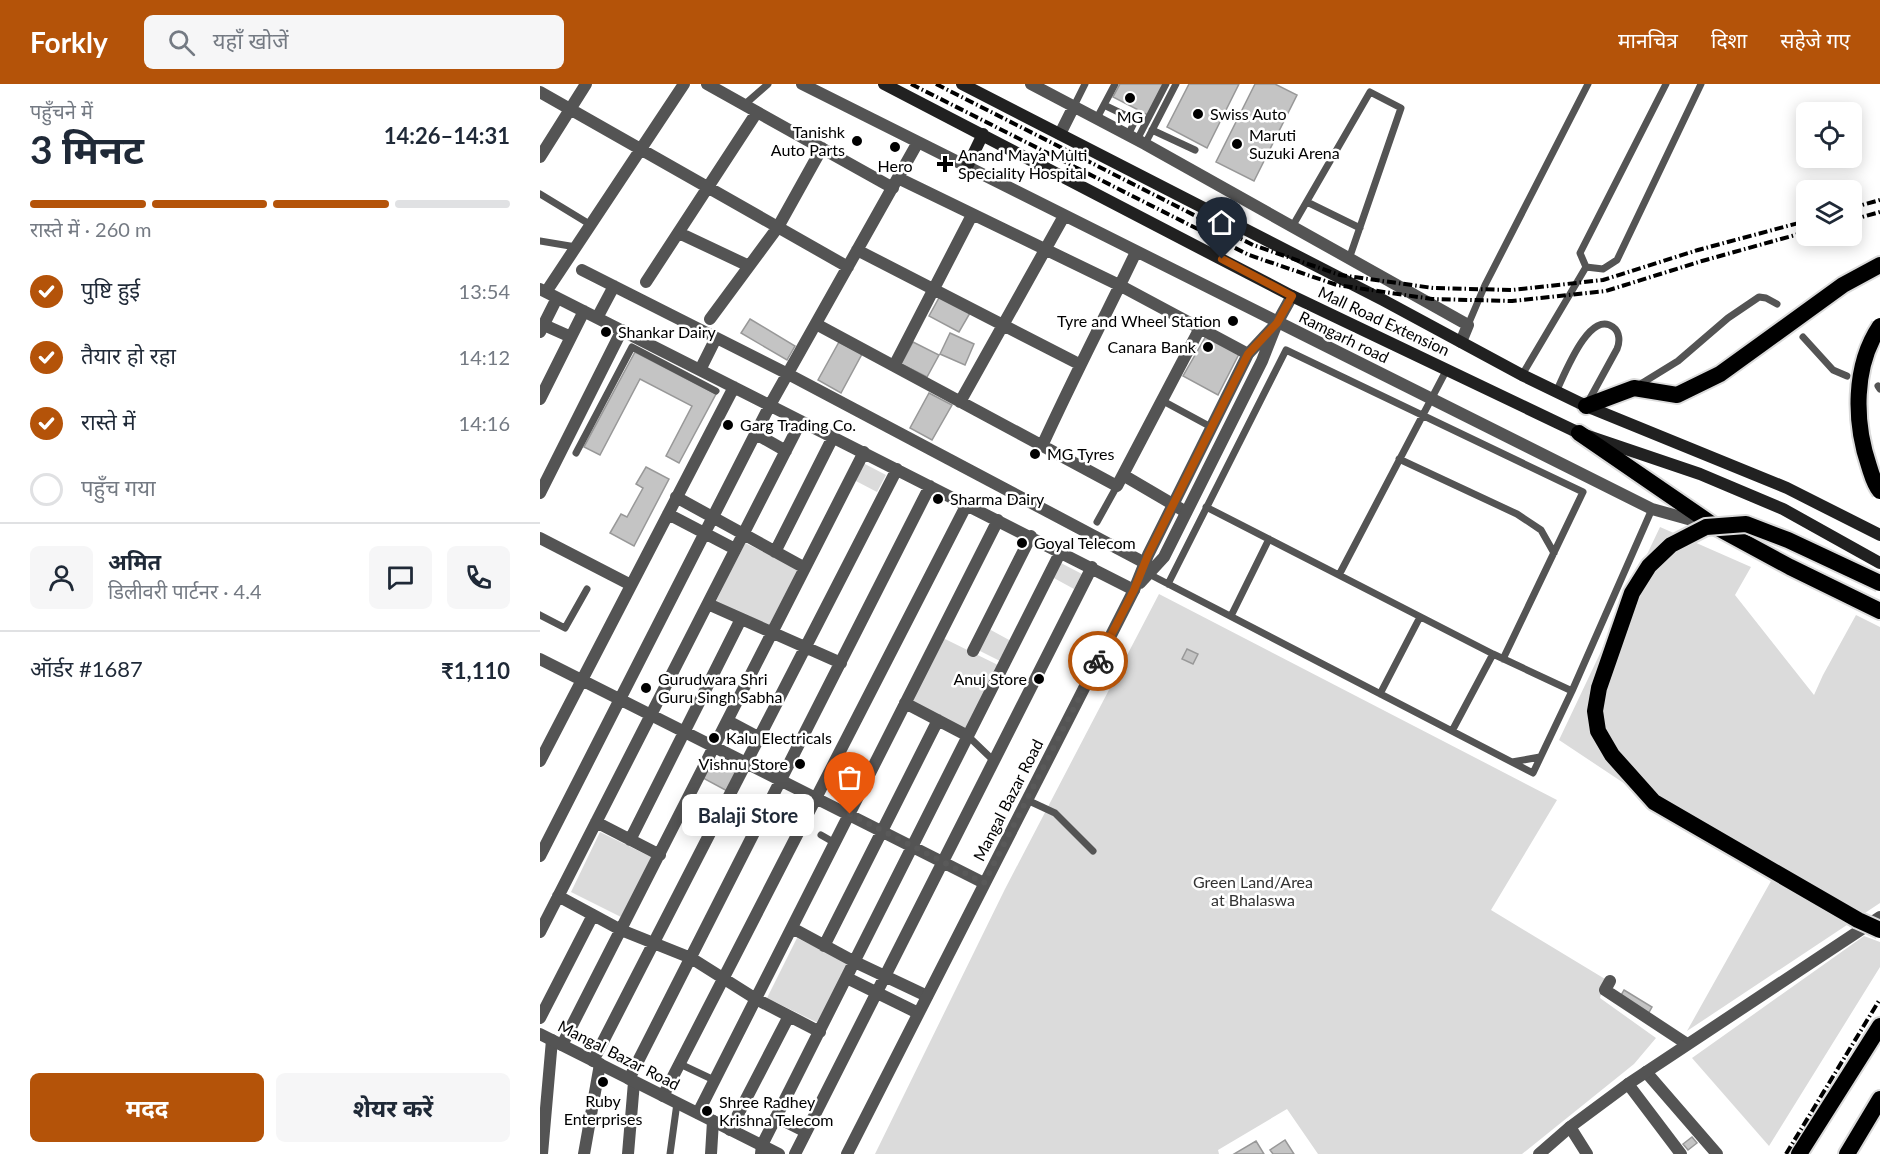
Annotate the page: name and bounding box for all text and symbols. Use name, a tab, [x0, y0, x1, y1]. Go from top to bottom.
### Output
search box	[144, 15, 564, 69]
text: Forkly	[30, 25, 108, 59]
icon: search	[165, 26, 198, 59]
text: यहाँ खोजें	[213, 27, 289, 54]
text: मानचित्र	[1618, 27, 1678, 52]
text: दिशा	[1711, 27, 1747, 52]
text: सहेजे गए	[1780, 27, 1850, 52]
marker: MG	[1123, 91, 1137, 105]
text: पहुँचने में	[30, 99, 93, 123]
map controls	[1796, 102, 1862, 246]
button: locate	[1796, 102, 1862, 168]
place label: Swiss Auto	[1210, 104, 1287, 123]
place label: MG	[1117, 107, 1143, 126]
marker: Swiss Auto	[1191, 107, 1205, 121]
text: 14:26–14:31	[384, 122, 510, 149]
place label: Tanishk Auto Parts	[771, 122, 846, 159]
place label: Maruti Suzuki Arena	[1249, 125, 1340, 162]
text: 3 मिनट	[30, 126, 144, 172]
marker: Tanishk Auto Parts	[850, 134, 864, 148]
marker: Maruti Suzuki Arena	[1230, 137, 1244, 151]
marker: Hero	[888, 140, 902, 154]
place label: Anand Maya Multi Speciality Hospital	[958, 145, 1087, 182]
marker: Anand Maya Multi Speciality Hospital	[936, 155, 954, 173]
place label: Hero	[878, 156, 912, 175]
button: layers	[1796, 180, 1862, 246]
pin	[1196, 197, 1247, 259]
icon: home	[1205, 206, 1238, 239]
text: रास्ते में · 260 m	[30, 217, 151, 241]
icon: check	[30, 275, 63, 308]
text: पुष्टि हुई	[81, 276, 140, 303]
text: 13:54	[459, 279, 510, 303]
street label: Mall Road Extension	[1315, 282, 1453, 359]
street label: Ramgarh road	[1296, 307, 1392, 366]
place label: Tyre and Wheel Station	[1057, 311, 1221, 330]
marker: Tyre and Wheel Station	[1226, 314, 1240, 328]
place label: Shankar Dairy	[618, 322, 717, 341]
marker: Shankar Dairy	[599, 325, 613, 339]
place label: Canara Bank	[1108, 337, 1197, 356]
marker: Canara Bank	[1201, 340, 1215, 354]
icon: check	[30, 341, 63, 374]
text: तैयार हो रहा	[81, 342, 176, 369]
text: 14:12	[459, 345, 510, 369]
icon: check	[30, 407, 63, 440]
text: रास्ते में	[81, 408, 136, 435]
text: 14:16	[459, 411, 510, 435]
place label: Garg Trading Co.	[740, 415, 856, 434]
marker: Garg Trading Co.	[721, 418, 735, 432]
place label: MG Tyres	[1047, 444, 1114, 463]
marker: MG Tyres	[1028, 447, 1042, 461]
text: पहुँच गया	[81, 474, 156, 501]
place label: Sharma Dairy	[950, 489, 1045, 508]
marker: Sharma Dairy	[931, 492, 945, 506]
place label: Goyal Telecom	[1034, 533, 1136, 552]
marker: Goyal Telecom	[1015, 536, 1029, 550]
button: person	[30, 546, 93, 609]
button: chat	[369, 546, 432, 609]
button: phone	[447, 546, 510, 609]
text: अमित	[108, 548, 161, 575]
text: डिलीवरी पार्टनर · 4.4	[108, 579, 261, 603]
courier	[1068, 631, 1128, 691]
icon: bike	[1082, 645, 1115, 678]
text: ऑर्डर #1687	[30, 655, 143, 682]
text: ₹1,110	[441, 657, 510, 684]
place label: Gurudwara Shri Guru Singh Sabha	[658, 669, 782, 706]
place label: Anuj Store	[953, 669, 1027, 688]
marker: Anuj Store	[1032, 672, 1046, 686]
marker: Gurudwara Shri Guru Singh Sabha	[639, 681, 653, 695]
place label: Kalu Electricals	[726, 728, 832, 747]
marker: Kalu Electricals	[707, 731, 721, 745]
street label: Mangal Bazar Road	[969, 736, 1046, 864]
pin	[824, 752, 875, 814]
place label: Vishnu Store	[698, 754, 788, 773]
marker: Vishnu Store	[793, 757, 807, 771]
icon: bag	[833, 761, 866, 794]
callout: Balaji Store	[682, 793, 814, 835]
text: Balaji Store	[698, 803, 798, 827]
park label: Green Land/Area at Bhalaswa	[1193, 872, 1313, 909]
street label: Mangal Bazar Road	[555, 1016, 683, 1093]
button: मदद	[30, 1073, 264, 1142]
button: शेयर करें	[276, 1073, 510, 1142]
marker: Ruby Enterprises	[596, 1075, 610, 1089]
place label: Ruby Enterprises	[564, 1091, 642, 1128]
place label: Shree Radhey Krishna Telecom	[719, 1092, 834, 1129]
marker: Shree Radhey Krishna Telecom	[700, 1104, 714, 1118]

